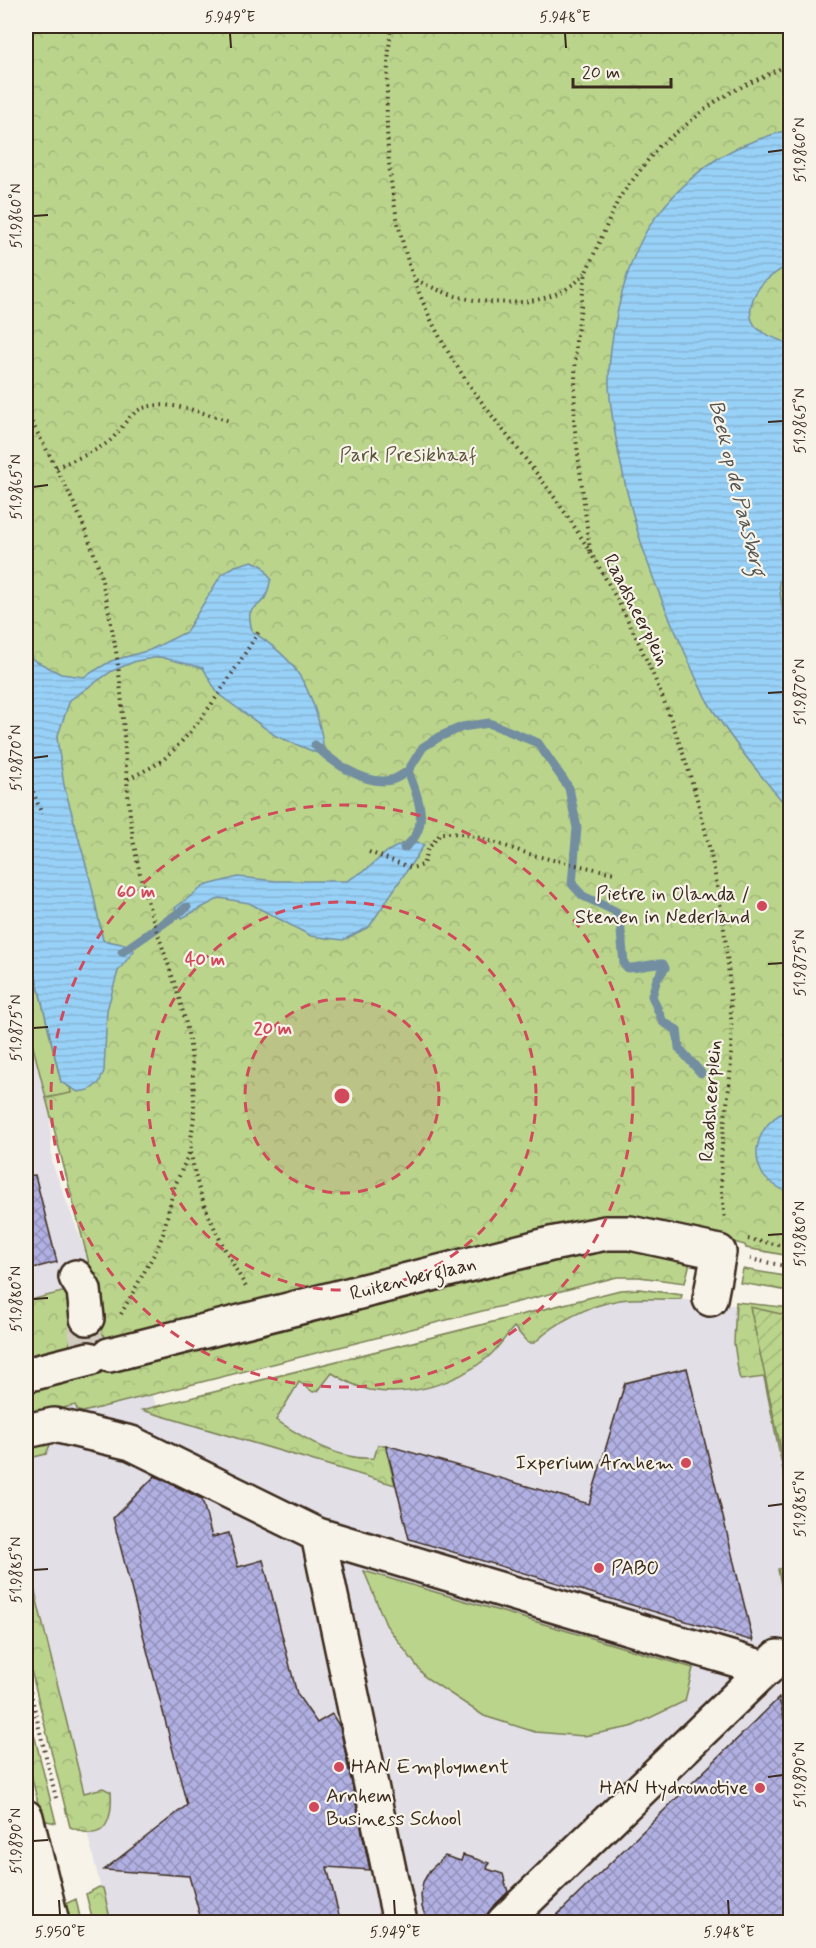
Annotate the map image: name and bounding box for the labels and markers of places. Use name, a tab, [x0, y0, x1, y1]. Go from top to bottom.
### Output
place label: Pietre in Olanda / Stenen in Nederland	[575, 881, 750, 931]
marker: Pietre in Olanda / Stenen in Nederland	[755, 899, 769, 913]
centre of rings	[332, 1086, 352, 1106]
place label: Ixperium Arnhem	[515, 1450, 674, 1477]
marker: Ixperium Arnhem	[679, 1456, 693, 1470]
place label: PABO	[611, 1555, 659, 1582]
marker: PABO	[592, 1561, 606, 1575]
place label: HAN Employment	[351, 1754, 509, 1781]
marker: HAN Employment	[332, 1760, 346, 1774]
place label: HAN Hydromotive	[599, 1775, 748, 1802]
marker: HAN Hydromotive	[753, 1781, 767, 1795]
place label: Arnhem Business School	[326, 1783, 462, 1833]
marker: Arnhem Business School	[307, 1800, 321, 1814]

